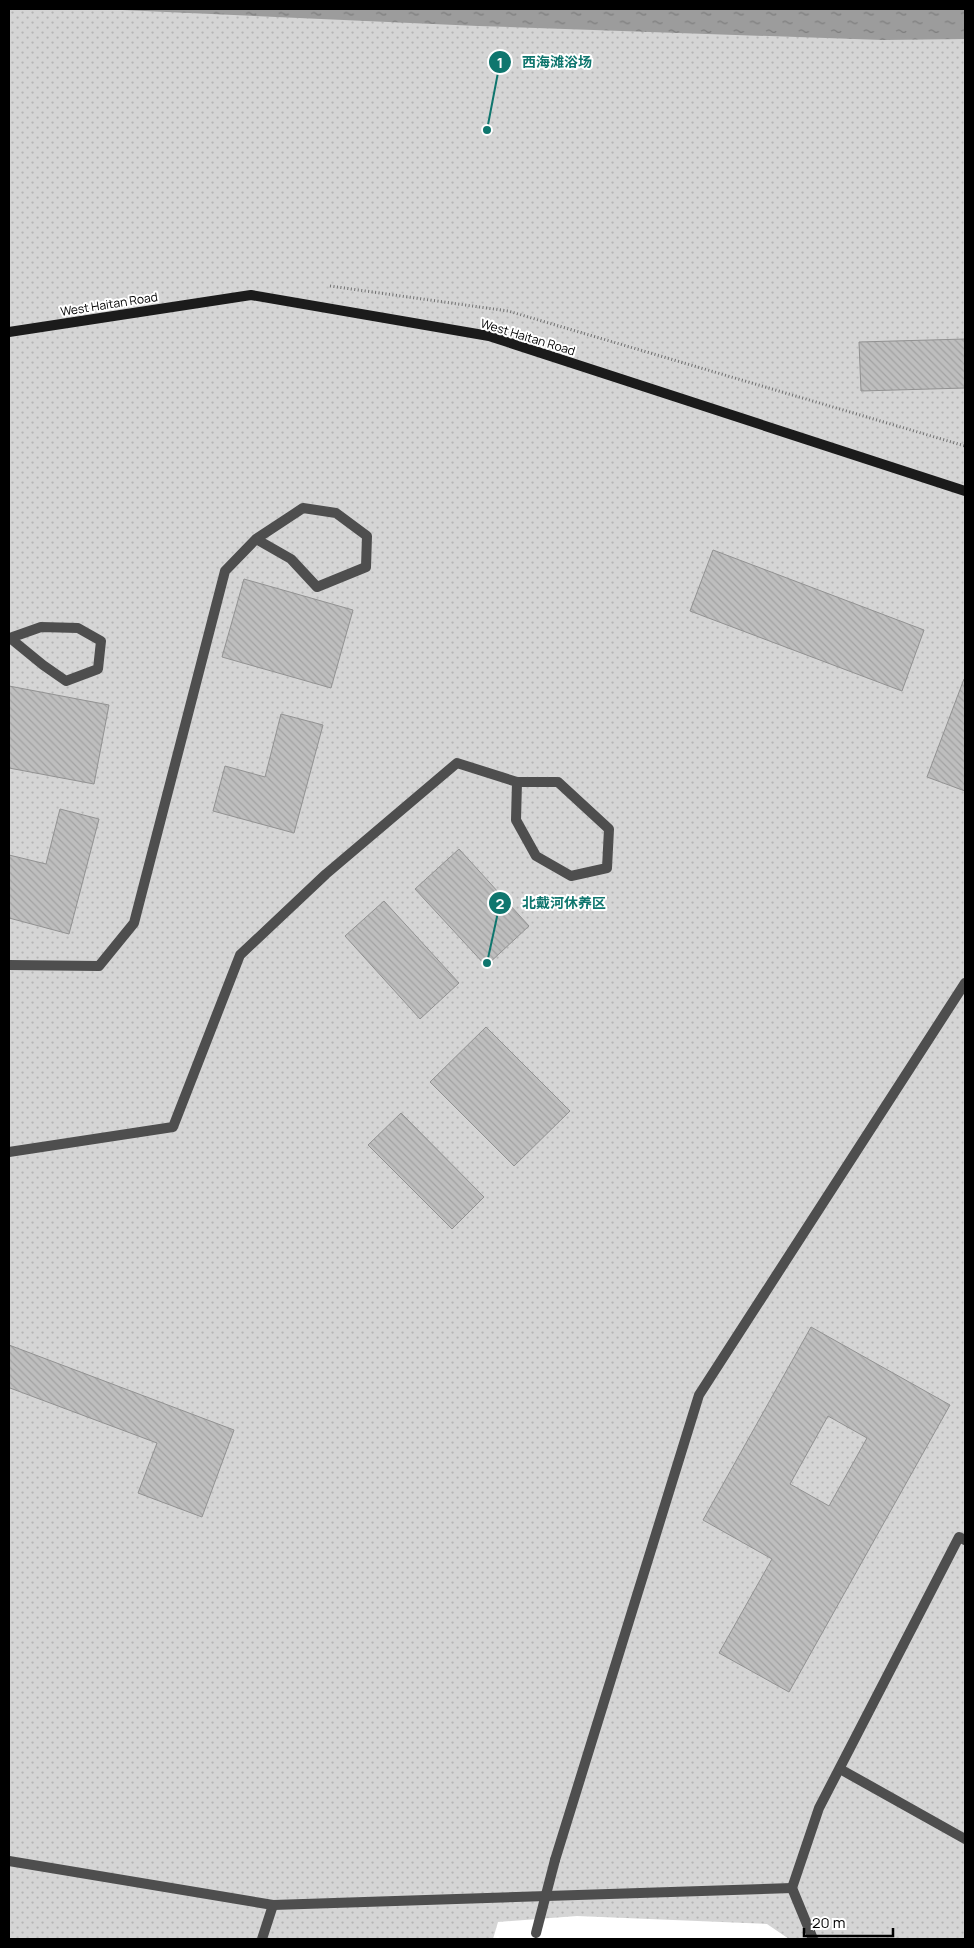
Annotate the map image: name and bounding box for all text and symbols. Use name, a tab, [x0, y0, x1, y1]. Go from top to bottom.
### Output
callout: 西海滩浴场	[487, 48, 602, 77]
text: 1	[497, 52, 503, 73]
text: 西海滩浴场	[522, 52, 592, 71]
street label: West Haitan Road	[59, 288, 159, 320]
street label: West Haitan Road	[479, 315, 577, 359]
callout: 北戴河休养区	[487, 889, 616, 918]
text: 2	[496, 893, 505, 914]
text: 北戴河休养区	[522, 893, 606, 912]
scale bar	[804, 1906, 893, 1938]
text: 20 m	[812, 1912, 845, 1933]

